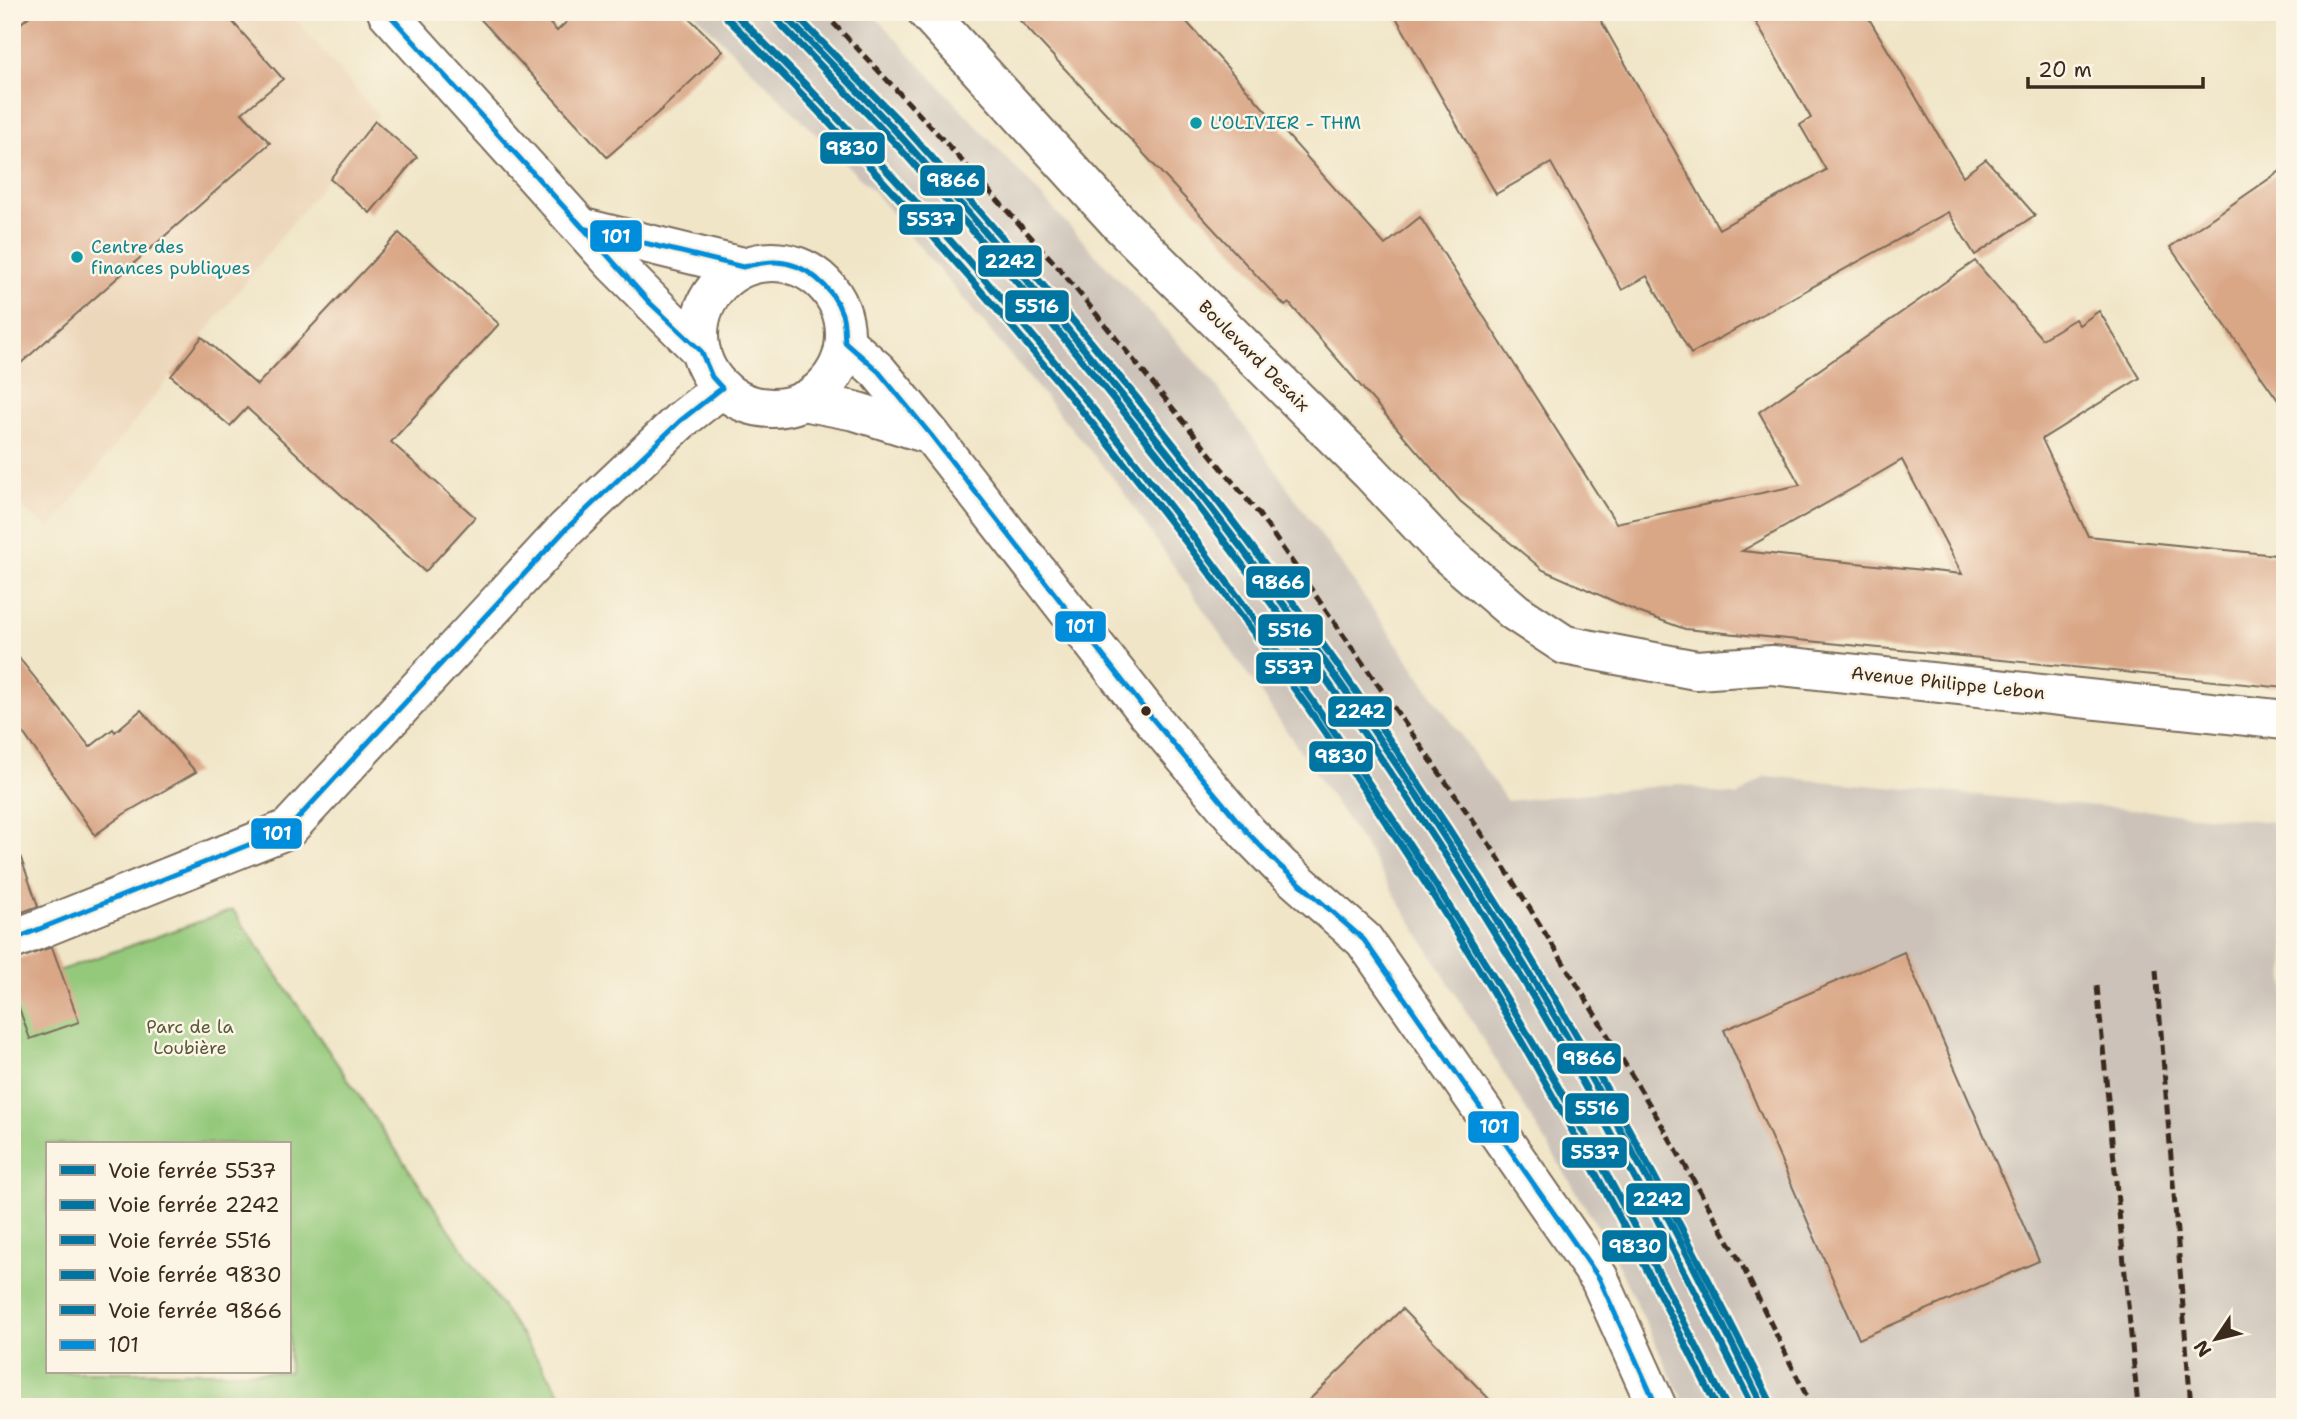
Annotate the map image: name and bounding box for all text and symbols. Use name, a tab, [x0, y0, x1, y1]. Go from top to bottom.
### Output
scale bar	[2028, 46, 2202, 90]
text: 20 m	[2038, 56, 2092, 84]
place label: L'OLIVIER - THM	[1210, 111, 1361, 135]
marker: L'OLIVIER - THM	[1188, 115, 1204, 131]
line badge: 9830	[819, 131, 886, 165]
text: 9830	[826, 136, 878, 161]
line badge: 9866	[919, 164, 986, 197]
text: 9866	[926, 168, 980, 193]
line badge: 5537	[898, 203, 964, 236]
text: 5537	[906, 207, 956, 232]
line badge: 101	[589, 219, 643, 253]
text: 101	[601, 224, 631, 249]
place label: Centre des finances publiques	[91, 235, 250, 280]
line badge: 2242	[977, 244, 1043, 278]
marker: Centre des finances publiques	[69, 249, 85, 265]
text: 2242	[984, 249, 1036, 274]
line badge: 5516	[1004, 289, 1070, 323]
text: 5516	[1015, 294, 1059, 319]
street label: Boulevard Desaix	[1193, 295, 1315, 417]
line badge: 9866	[1245, 565, 1311, 599]
text: 9866	[1251, 570, 1305, 595]
line badge: 101	[1054, 610, 1107, 643]
line badge: 5516	[1257, 613, 1324, 647]
text: 101	[1065, 614, 1095, 639]
text: 5516	[1268, 618, 1312, 643]
line badge: 5537	[1255, 651, 1322, 685]
text: 5537	[1264, 655, 1314, 680]
street label: Avenue Philippe Lebon	[1850, 661, 2046, 705]
line badge: 2242	[1327, 695, 1393, 728]
text: 2242	[1334, 699, 1386, 724]
unlabelled marker	[1139, 704, 1153, 718]
line badge: 9830	[1308, 740, 1374, 773]
text: 9830	[1315, 744, 1367, 769]
line badge: 101	[250, 817, 303, 850]
text: 101	[262, 821, 292, 846]
park label: Parc de la Loubière	[146, 1015, 234, 1060]
line badge: 9866	[1556, 1042, 1622, 1075]
text: 9866	[1562, 1046, 1616, 1071]
line badge: 5516	[1564, 1092, 1630, 1125]
text: 5516	[1575, 1096, 1619, 1121]
line badge: 101	[1467, 1110, 1520, 1144]
text: 101	[1479, 1114, 1509, 1139]
line badge: 5537	[1561, 1136, 1628, 1169]
text: 5537	[1570, 1140, 1620, 1165]
legend	[46, 1142, 290, 1374]
text: Voie ferrée 5537	[108, 1157, 276, 1185]
line badge: 2242	[1625, 1182, 1691, 1216]
text: 2242	[1632, 1187, 1684, 1212]
text: Voie ferrée 2242	[108, 1191, 280, 1219]
text: Voie ferrée 5516	[108, 1227, 272, 1255]
line badge: 9830	[1601, 1229, 1668, 1263]
text: 9830	[1609, 1234, 1661, 1259]
text: Voie ferrée 9830	[108, 1261, 282, 1289]
text: Voie ferrée 9866	[108, 1297, 282, 1325]
north arrow	[2182, 1304, 2252, 1374]
text: 101	[108, 1331, 139, 1359]
text: N	[2188, 1335, 2217, 1362]

